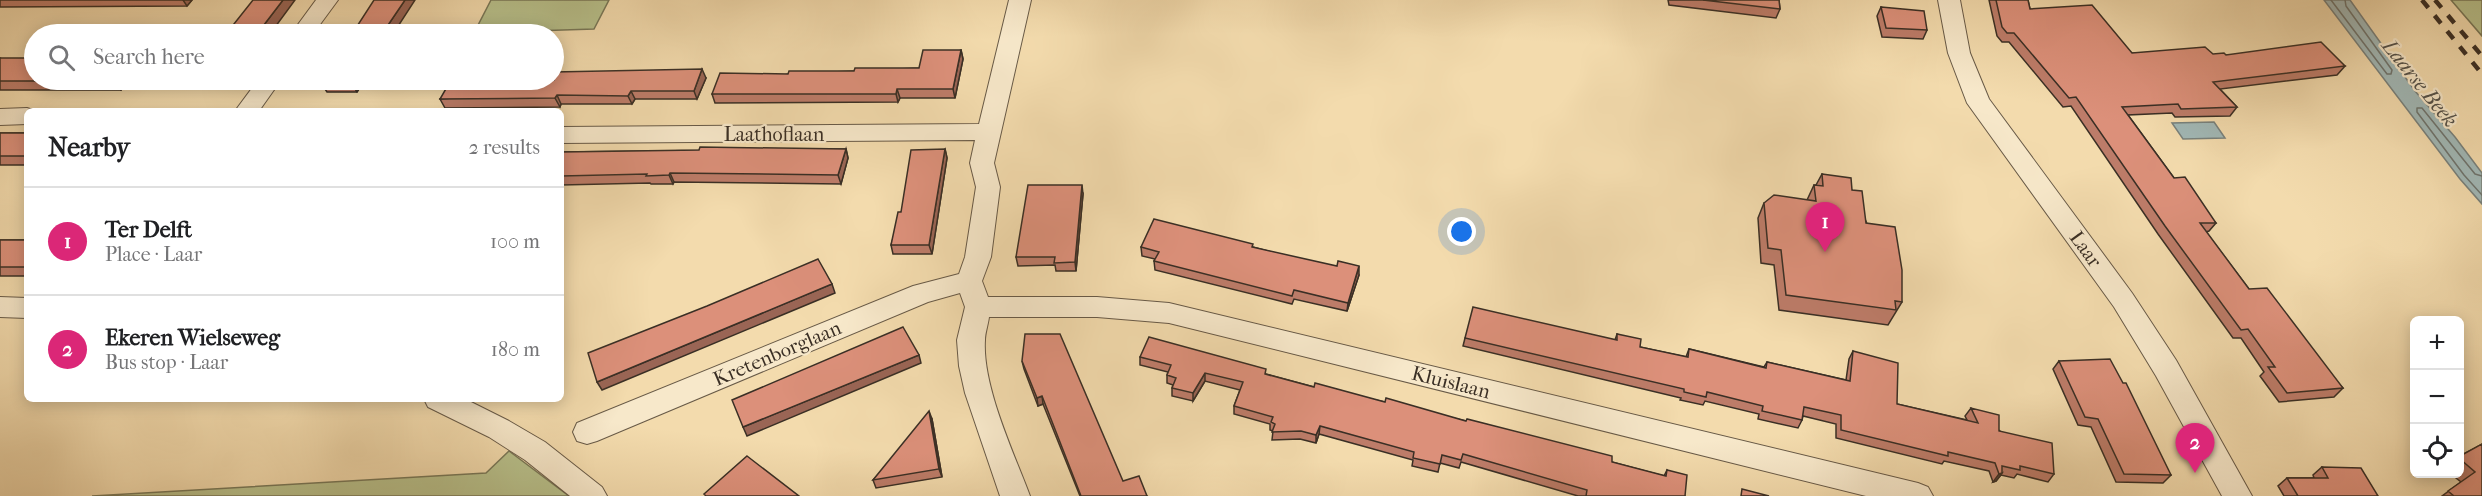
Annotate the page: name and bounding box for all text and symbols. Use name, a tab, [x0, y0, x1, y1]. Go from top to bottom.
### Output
search box	[24, 24, 564, 90]
water label: Laarse Beek	[2376, 33, 2463, 132]
icon: search	[45, 41, 78, 74]
text: Search here	[93, 44, 205, 70]
street label: Laathoflaan	[724, 123, 825, 146]
text: Nearby	[48, 132, 130, 163]
text: 2 results	[469, 136, 540, 159]
pin: 1	[1806, 202, 1844, 252]
text: Ter Delft	[105, 217, 192, 243]
your location	[1447, 217, 1476, 246]
street label: Laar	[2065, 227, 2107, 272]
text: 1	[64, 230, 71, 253]
text: 100 m	[490, 230, 540, 253]
text: Place · Laar	[105, 243, 202, 266]
street label: Kretenborglaan	[710, 316, 845, 391]
map controls	[2410, 316, 2464, 478]
button: +	[2410, 316, 2464, 370]
text: Ekeren Wielseweg	[105, 325, 280, 351]
text: 2	[62, 338, 73, 361]
text: 180 m	[491, 338, 540, 361]
text: Bus stop · Laar	[105, 351, 228, 374]
street label: Kluislaan	[1409, 362, 1493, 403]
button: −	[2410, 370, 2464, 424]
pin: 2	[2176, 424, 2214, 473]
button: locate	[2410, 424, 2464, 478]

